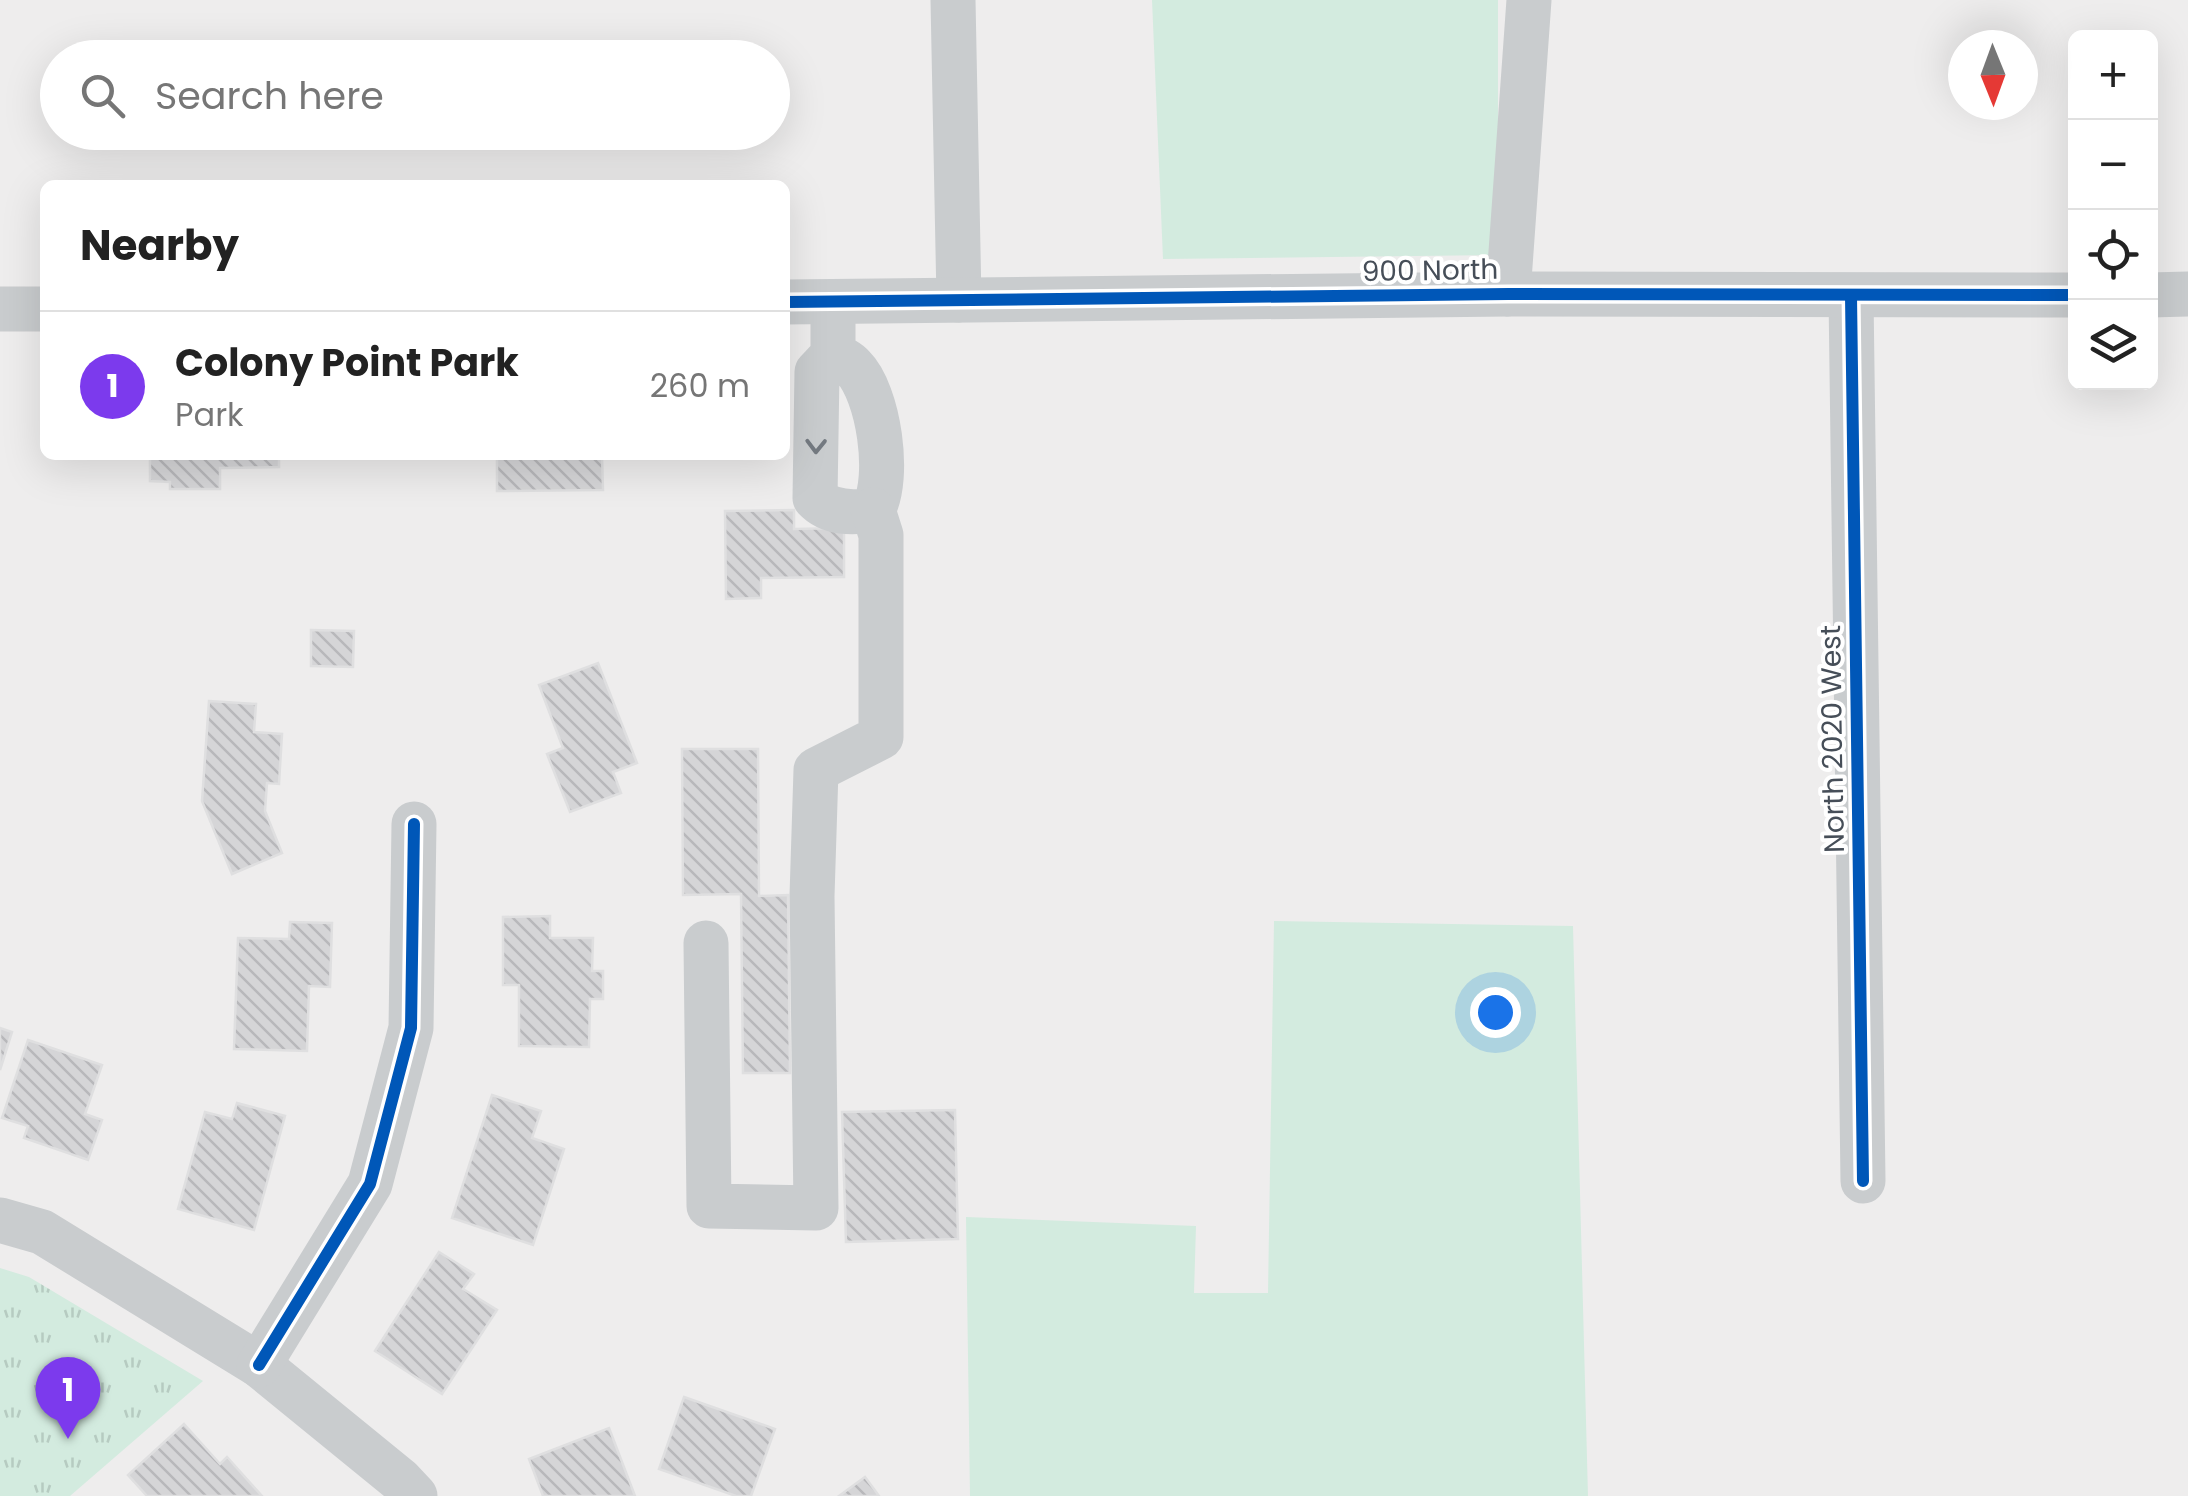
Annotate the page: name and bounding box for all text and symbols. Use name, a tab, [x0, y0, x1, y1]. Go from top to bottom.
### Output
north arrow	[1948, 30, 2038, 120]
map controls	[2068, 30, 2158, 390]
button: +	[2068, 30, 2158, 120]
search box	[40, 40, 790, 150]
icon: search	[75, 68, 130, 123]
text: Search here	[155, 69, 384, 122]
button: −	[2068, 120, 2158, 210]
button: locate	[2068, 210, 2158, 300]
text: Nearby	[80, 216, 239, 275]
street label: 900 North	[1361, 250, 1499, 291]
button: layers	[2068, 300, 2158, 390]
text: Colony Point Park	[175, 336, 519, 389]
text: 1	[106, 363, 119, 408]
text: 260 m	[650, 363, 750, 408]
text: Park	[175, 392, 244, 437]
one-way arrow	[805, 438, 827, 454]
street label: North 2020 West	[1811, 625, 1854, 853]
your location	[1470, 987, 1521, 1038]
pin: 1	[36, 1356, 100, 1439]

